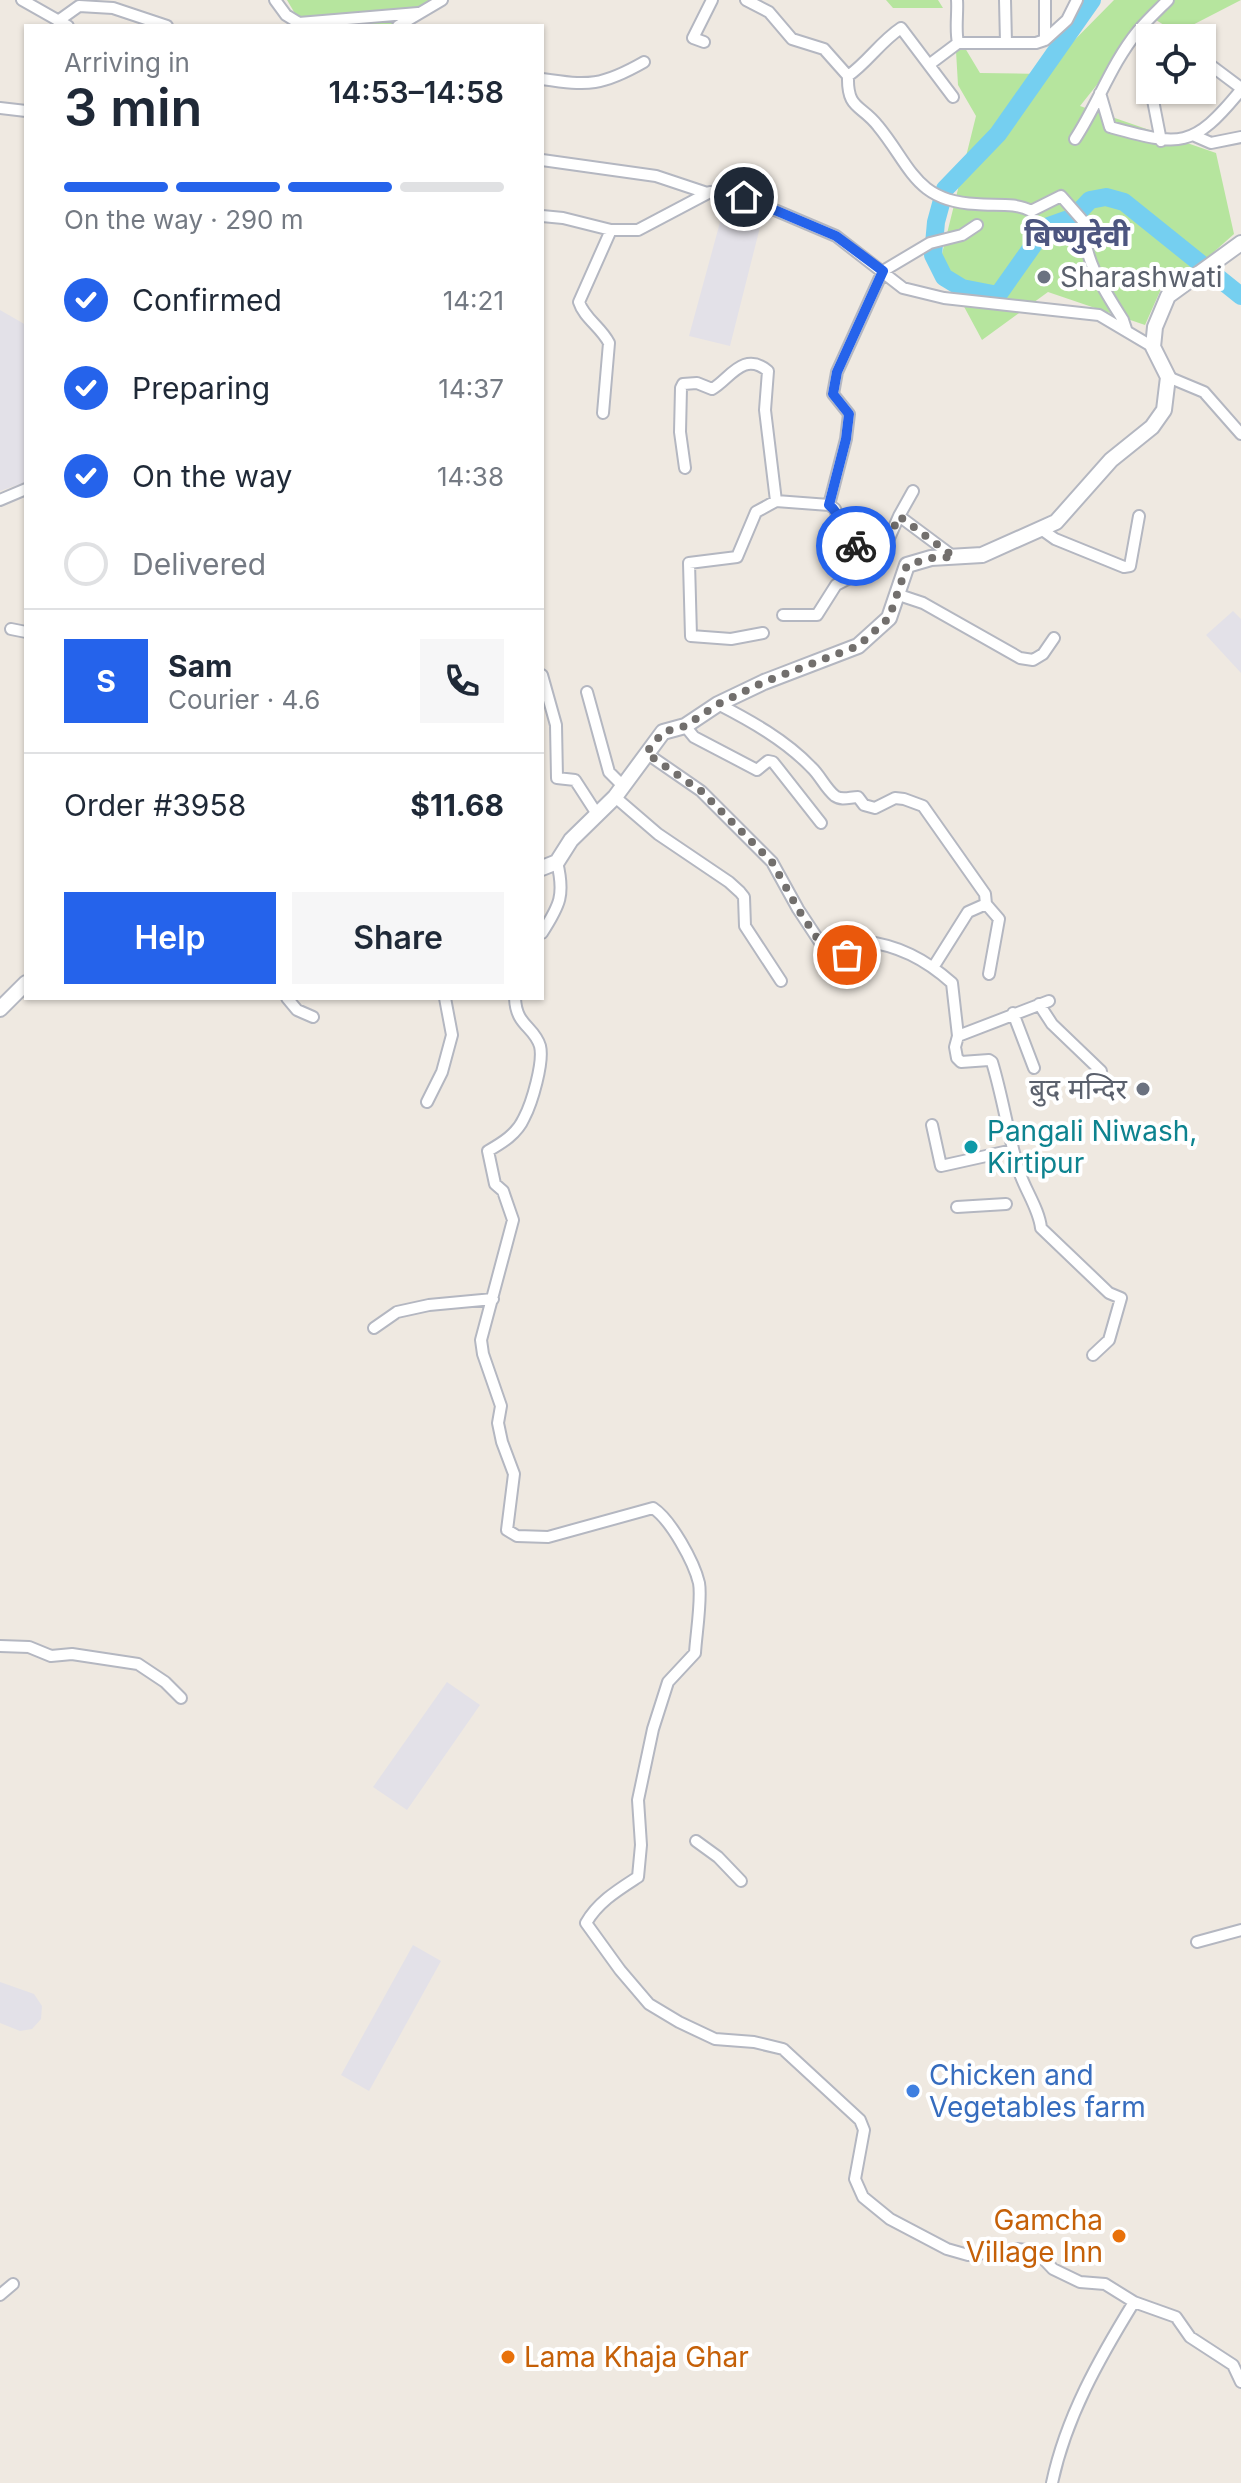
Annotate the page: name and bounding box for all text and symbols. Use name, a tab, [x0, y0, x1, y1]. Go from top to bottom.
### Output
map controls	[1136, 24, 1216, 104]
button: locate	[1136, 24, 1216, 104]
text: Arriving in	[64, 47, 190, 78]
text: 14:53–14:58	[329, 74, 504, 110]
text: 3 min	[64, 76, 202, 139]
pin	[710, 163, 778, 231]
icon: home	[722, 175, 766, 219]
text: On the way · 290 m	[64, 204, 304, 235]
district label: बिष्णुदेवी	[1024, 217, 1131, 255]
place label: Sharashwati	[1060, 260, 1222, 294]
marker: Sharashwati	[1035, 268, 1053, 286]
icon: check	[64, 278, 108, 322]
text: Confirmed	[132, 282, 282, 318]
text: 14:21	[443, 285, 504, 316]
icon: check	[64, 366, 108, 410]
text: Preparing	[132, 370, 270, 406]
text: 14:37	[438, 373, 504, 404]
icon: check	[64, 454, 108, 498]
text: On the way	[132, 458, 292, 494]
text: 14:38	[437, 461, 504, 492]
courier	[816, 506, 896, 586]
icon: bike	[834, 524, 878, 568]
text: Delivered	[132, 546, 266, 582]
button: phone	[420, 639, 504, 723]
text: Sam	[168, 648, 232, 684]
text: S	[96, 663, 116, 699]
text: Courier · 4.6	[168, 684, 320, 715]
text: Order #3958	[64, 787, 246, 823]
text: $11.68	[410, 787, 504, 823]
button: Help	[64, 892, 276, 984]
button: Share	[292, 892, 504, 984]
pin	[813, 921, 881, 989]
icon: bag	[825, 933, 869, 977]
place label: बुद मन्दिर	[1029, 1072, 1128, 1107]
marker: बुद मन्दिर	[1134, 1080, 1152, 1098]
place label: Pangali Niwash, Kirtipur	[987, 1114, 1197, 1180]
marker: Pangali Niwash, Kirtipur	[962, 1138, 980, 1156]
place label: Chicken and Vegetables farm	[929, 2058, 1146, 2124]
marker: Chicken and Vegetables farm	[904, 2082, 922, 2100]
place label: Gamcha Village Inn	[966, 2203, 1103, 2269]
marker: Gamcha Village Inn	[1110, 2227, 1128, 2245]
place label: Lama Khaja Ghar	[524, 2340, 749, 2374]
marker: Lama Khaja Ghar	[499, 2348, 517, 2366]

